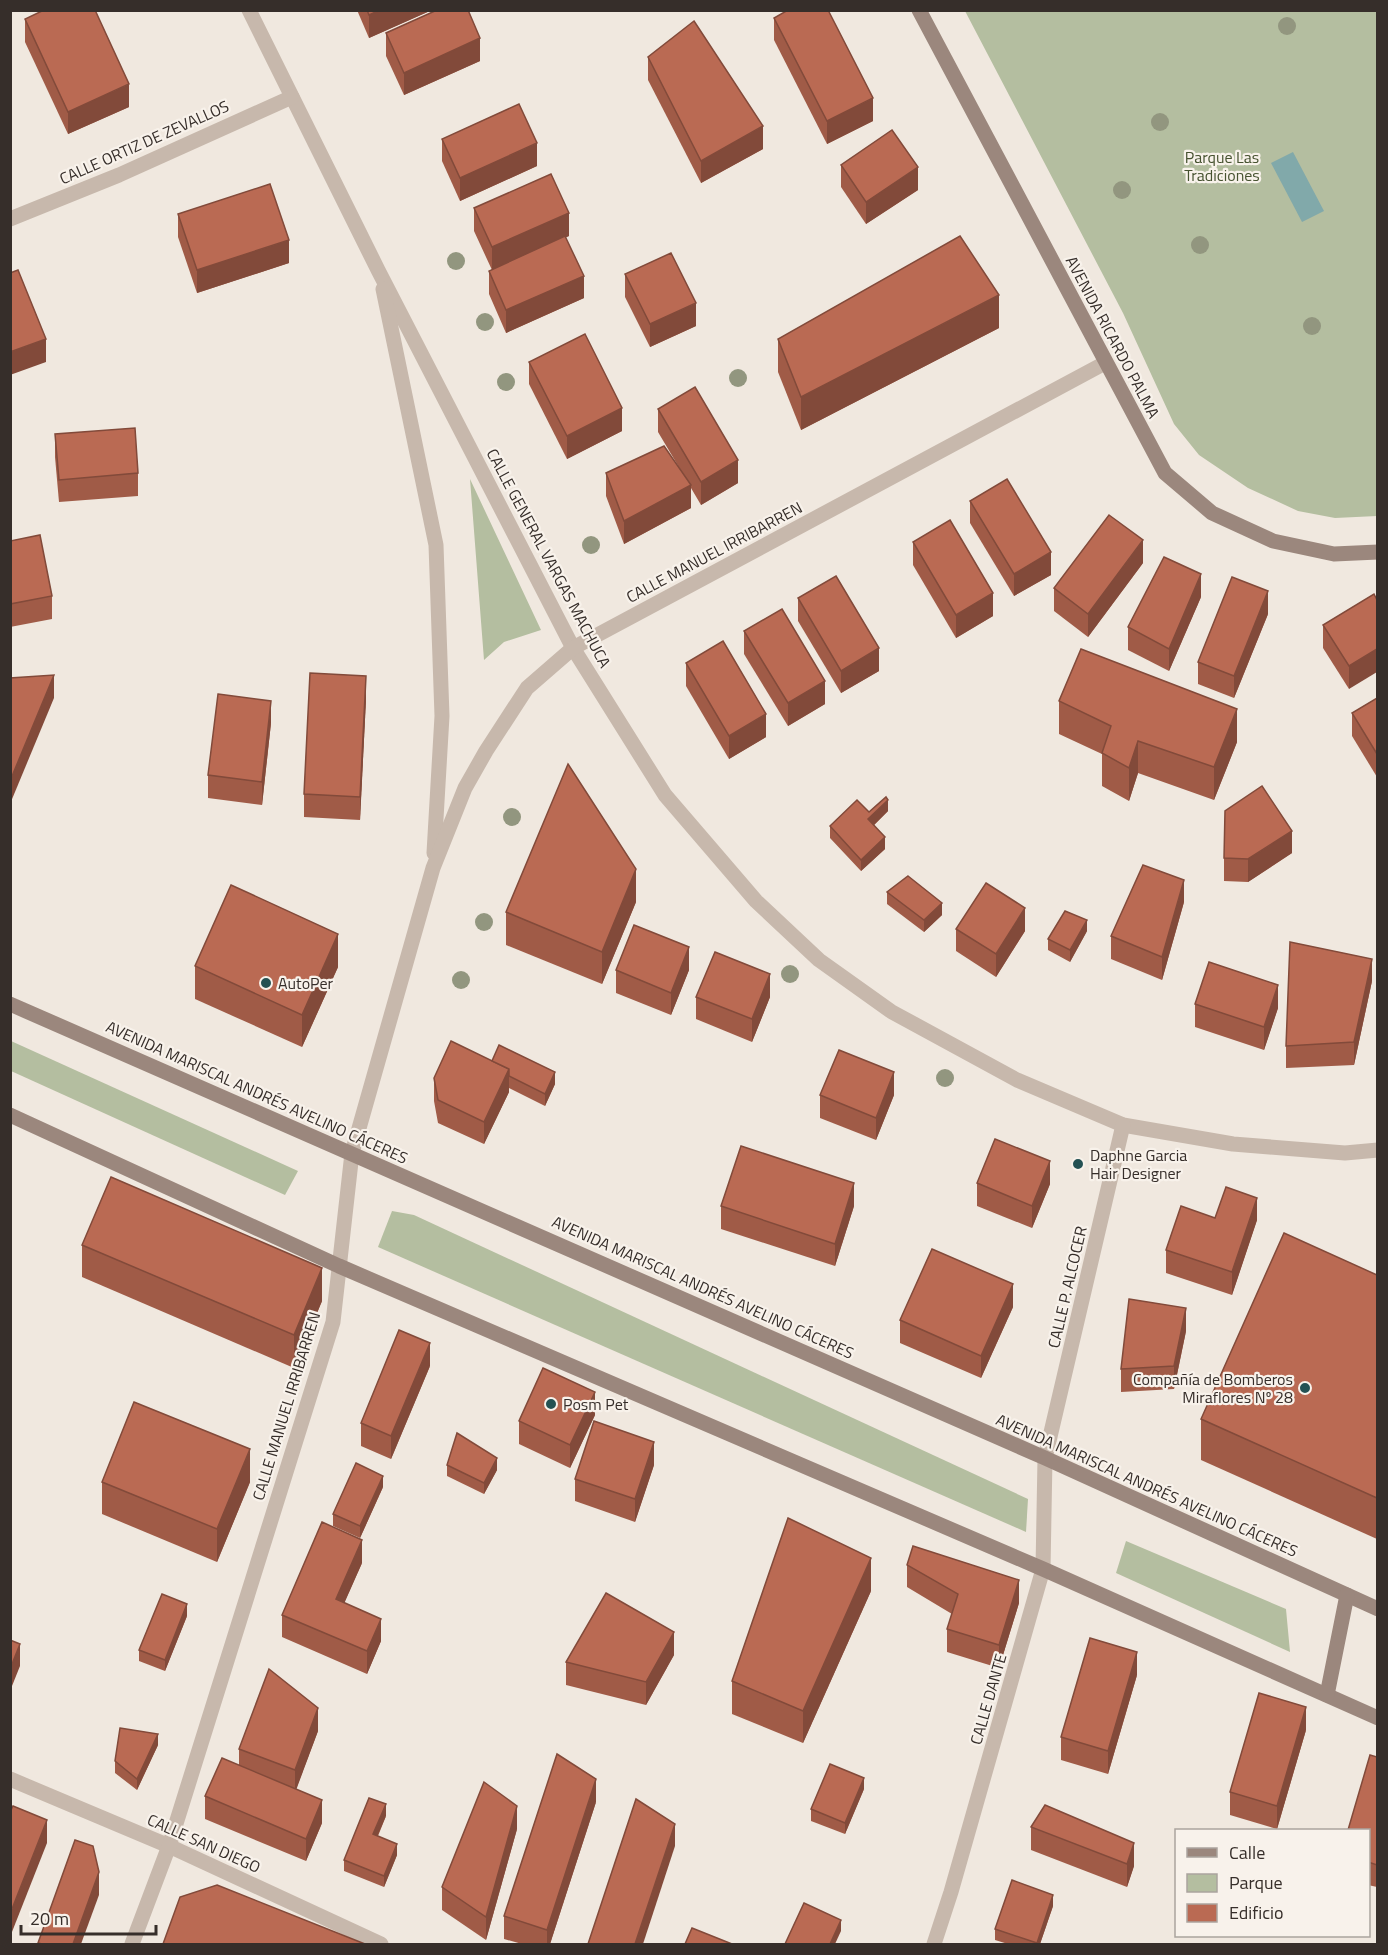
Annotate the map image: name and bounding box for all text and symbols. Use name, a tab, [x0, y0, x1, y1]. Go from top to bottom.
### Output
street label: CALLE ORTIZ DE ZEVALLOS	[55, 94, 233, 190]
park label: Parque Las Tradiciones	[1184, 145, 1260, 187]
street label: AVENIDA RICARDO PALMA	[1060, 252, 1166, 423]
street label: CALLE GENERAL VARGAS MACHUCA	[481, 444, 617, 672]
street label: CALLE MANUEL IRRIBARREN	[622, 495, 806, 609]
place label: AutoPer	[278, 971, 334, 995]
marker: AutoPer	[259, 976, 273, 990]
street label: AVENIDA MARISCAL ANDRÉS AVELINO CÁCERES	[102, 1014, 412, 1170]
place label: Daphne Garcia Hair Designer	[1090, 1143, 1187, 1185]
marker: Daphne Garcia Hair Designer	[1071, 1157, 1085, 1171]
street label: AVENIDA MARISCAL ANDRÉS AVELINO CÁCERES	[548, 1209, 858, 1365]
street label: CALLE P. ALCOCER	[1041, 1223, 1093, 1350]
street label: CALLE MANUEL IRRIBARREN	[246, 1309, 326, 1503]
place label: Compañía de Bomberos Miraflores Nº 28	[1133, 1367, 1293, 1409]
marker: Compañía de Bomberos Miraflores Nº 28	[1298, 1381, 1312, 1395]
place label: Posm Pet	[563, 1392, 629, 1416]
marker: Posm Pet	[544, 1397, 558, 1411]
street label: AVENIDA MARISCAL ANDRÉS AVELINO CÁCERES	[992, 1407, 1302, 1563]
street label: CALLE DANTE	[964, 1651, 1012, 1747]
street label: CALLE SAN DIEGO	[144, 1807, 264, 1879]
legend	[1175, 1829, 1370, 1937]
text: Calle	[1229, 1839, 1265, 1866]
text: Parque	[1229, 1869, 1283, 1896]
scale bar	[21, 1898, 156, 1936]
text: Edificio	[1229, 1899, 1283, 1926]
text: 20 m	[30, 1905, 69, 1932]

